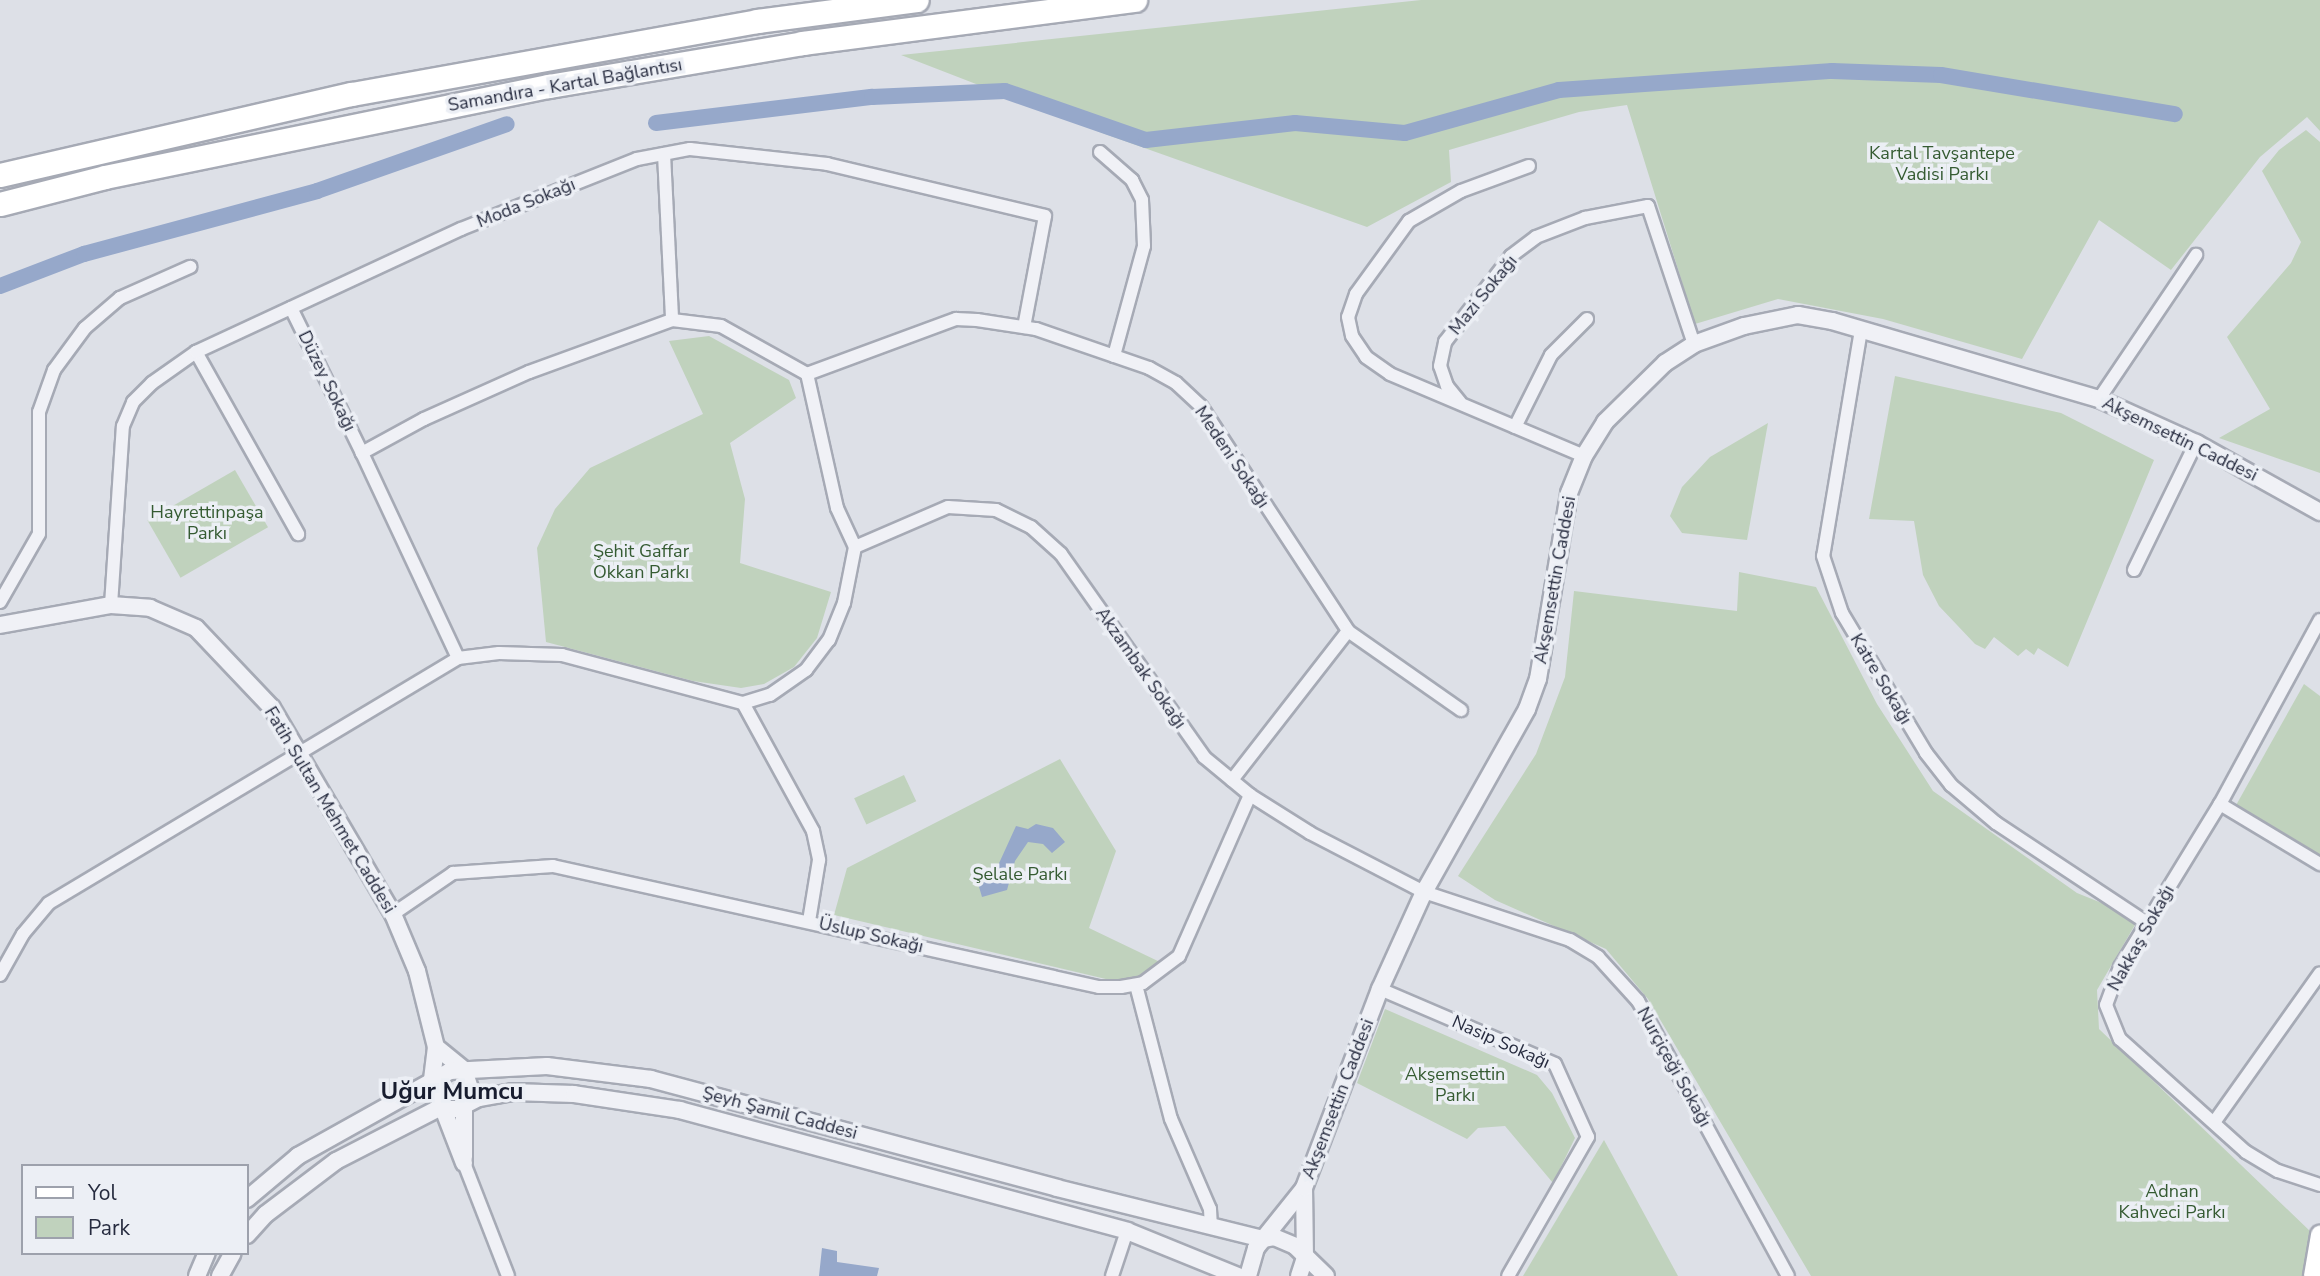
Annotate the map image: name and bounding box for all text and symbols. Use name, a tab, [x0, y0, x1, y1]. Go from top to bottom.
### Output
street label: Samandıra - Kartal Bağlantısı	[446, 54, 684, 116]
park label: Kartal Tavşantepe Vadisi Parkı	[1869, 143, 2015, 186]
street label: Moda Sokağı	[474, 173, 578, 233]
street label: Mazi Sokağı	[1444, 251, 1522, 339]
street label: Düzey Sokağı	[293, 327, 361, 435]
street label: Akşemsettin Caddesi	[2099, 392, 2261, 486]
street label: Medeni Sokağı	[1190, 402, 1274, 512]
street label: Akşemsettin Caddesi	[1530, 494, 1580, 666]
park label: Hayrettinpaşa Parkı	[150, 502, 264, 544]
park label: Şehit Gaffar Okkan Parkı	[593, 541, 689, 584]
street label: Akzambak Sokağı	[1091, 603, 1191, 733]
street label: Katre Sokağı	[1846, 630, 1916, 728]
street label: Fatih Sultan Mehmet Caddesi	[260, 703, 400, 917]
park label: Şelale Parkı	[972, 863, 1068, 885]
street label: Nakkaş Sokağı	[2103, 881, 2179, 995]
street label: Üslup Sokağı	[817, 912, 925, 958]
street label: Nurçiçeği Sokağı	[1632, 1003, 1716, 1131]
street label: Nasip Sokağı	[1449, 1011, 1553, 1073]
street label: Akşemsettin Caddesi	[1297, 1016, 1379, 1182]
park label: Akşemsettin Parkı	[1405, 1064, 1505, 1106]
district label: Uğur Mumcu	[381, 1078, 523, 1106]
street label: Şeyh Şamil Caddesi	[700, 1082, 860, 1144]
legend	[21, 1164, 248, 1255]
text: Yol	[88, 1179, 117, 1207]
park label: Adnan Kahveci Parkı	[2119, 1181, 2225, 1224]
text: Park	[88, 1214, 130, 1242]

